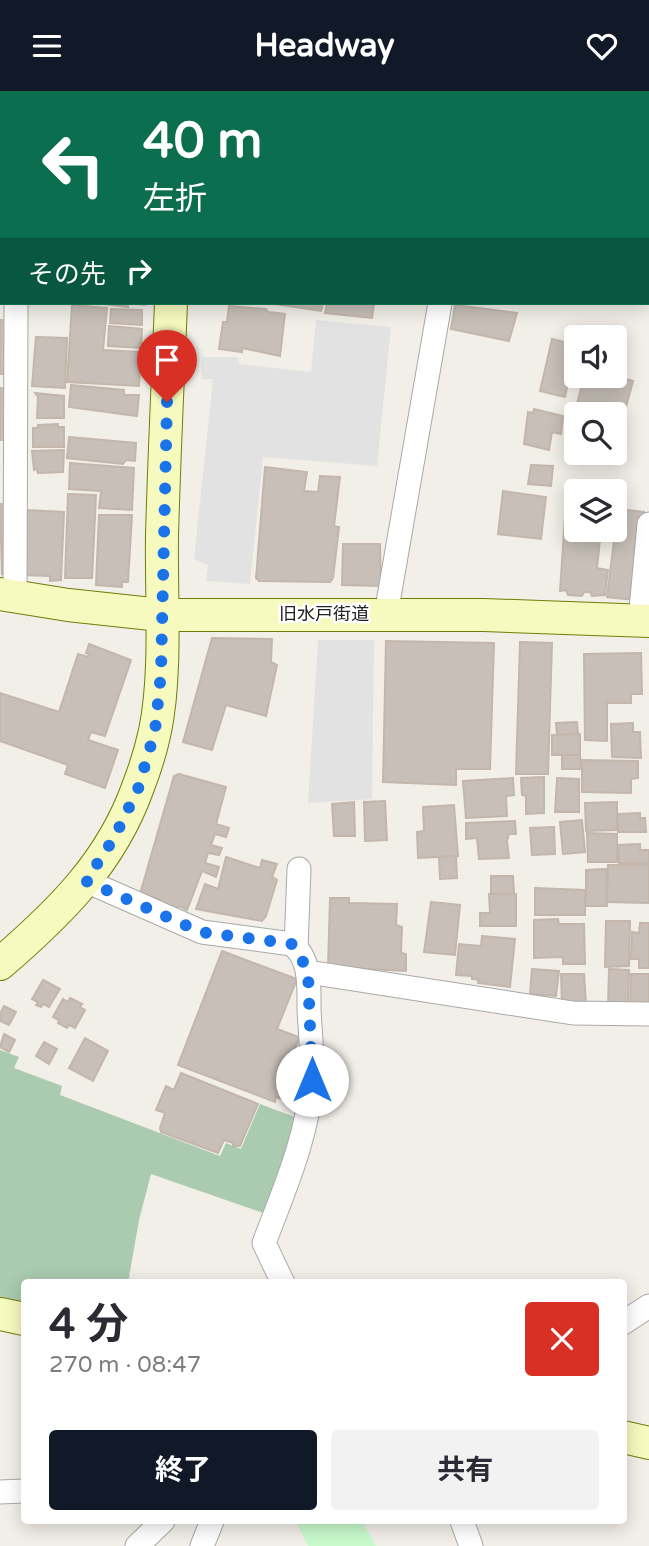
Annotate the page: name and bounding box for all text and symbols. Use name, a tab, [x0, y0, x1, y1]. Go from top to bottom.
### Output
icon: menu	[28, 27, 66, 65]
text: Headway	[254, 27, 395, 65]
icon: heart	[583, 27, 621, 65]
text: 40 m	[143, 112, 262, 171]
icon: left	[28, 119, 119, 210]
text: 左折	[143, 180, 207, 218]
icon: right	[120, 252, 158, 290]
text: その先	[28, 259, 106, 290]
map controls	[564, 325, 627, 542]
button: sound	[564, 325, 627, 388]
pin	[137, 330, 197, 402]
icon: arrive	[148, 341, 186, 379]
button: search	[564, 402, 627, 465]
button: layers	[564, 479, 627, 542]
street label: 旧水戸街道	[279, 603, 369, 625]
position arrow	[275, 1043, 349, 1117]
text: 4 分	[49, 1299, 128, 1350]
button: close	[525, 1302, 599, 1376]
text: 270 m · 08:47	[49, 1351, 201, 1379]
button: 終了	[49, 1430, 317, 1510]
button: 共有	[331, 1430, 599, 1510]

